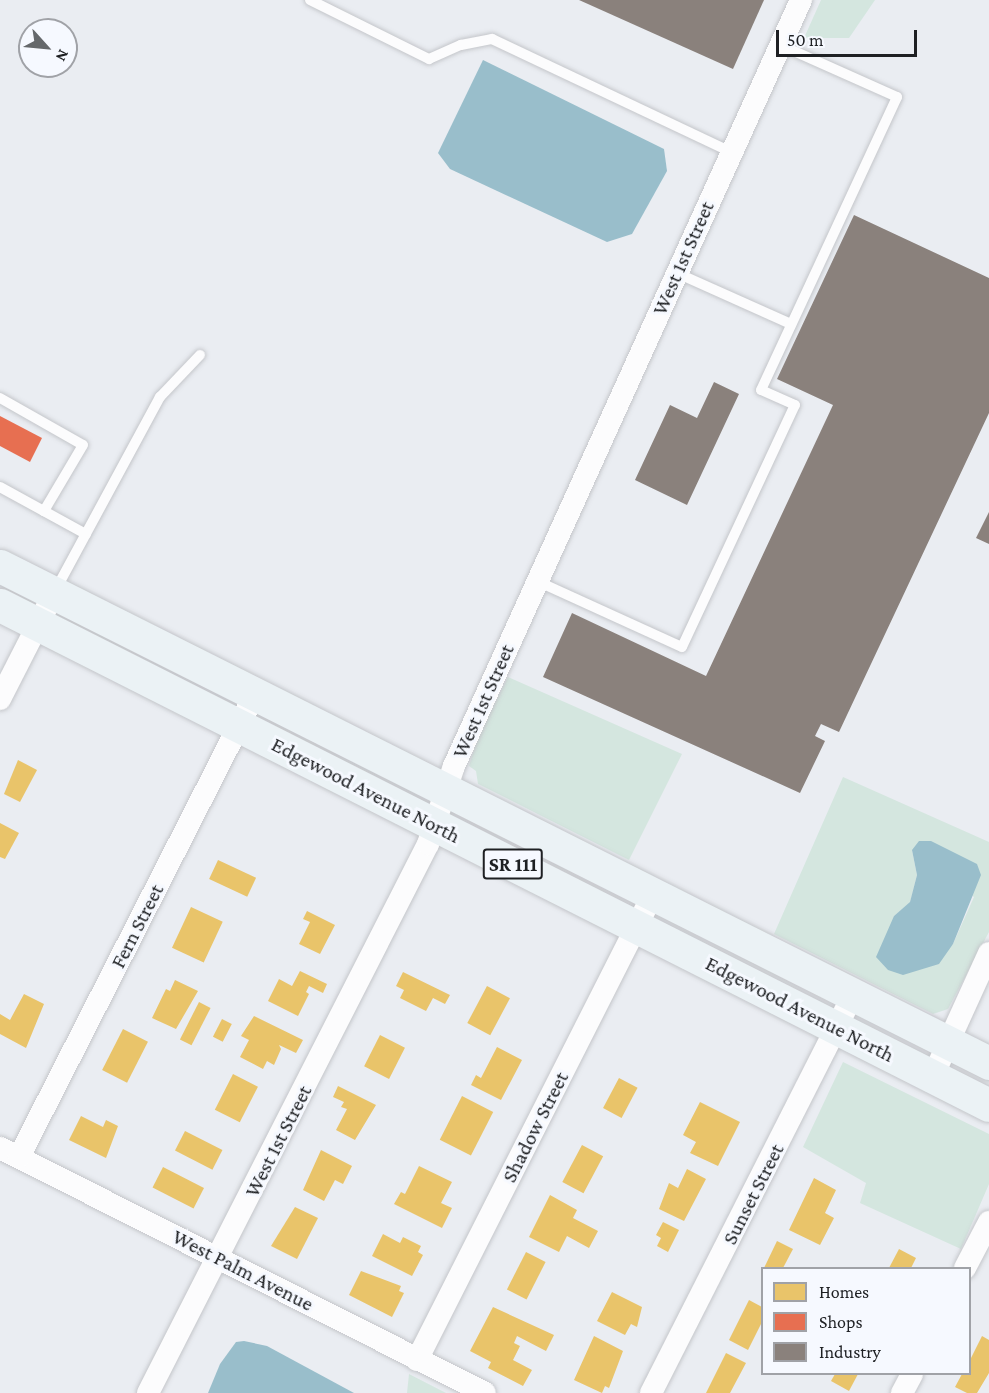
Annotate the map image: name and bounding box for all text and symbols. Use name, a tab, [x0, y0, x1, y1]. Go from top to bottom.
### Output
north arrow	[18, 18, 78, 78]
scale bar	[779, 18, 920, 56]
text: 50 m	[787, 30, 824, 50]
text: N	[53, 47, 73, 64]
street label: West 1st Street	[647, 197, 719, 319]
street label: West 1st Street	[447, 640, 519, 762]
street label: Edgewood Avenue North	[267, 731, 465, 849]
road number: SR 111	[482, 847, 544, 881]
street label: Fern Street	[105, 880, 169, 972]
street label: Edgewood Avenue North	[701, 950, 899, 1068]
street label: Shadow Street	[496, 1067, 574, 1187]
street label: West 1st Street	[239, 1081, 317, 1201]
street label: Sunset Street	[717, 1139, 789, 1249]
street label: West Palm Avenue	[168, 1224, 318, 1316]
legend	[761, 1267, 971, 1375]
text: Homes	[819, 1282, 869, 1302]
text: Shops	[819, 1312, 863, 1332]
text: Industry	[819, 1342, 881, 1362]

